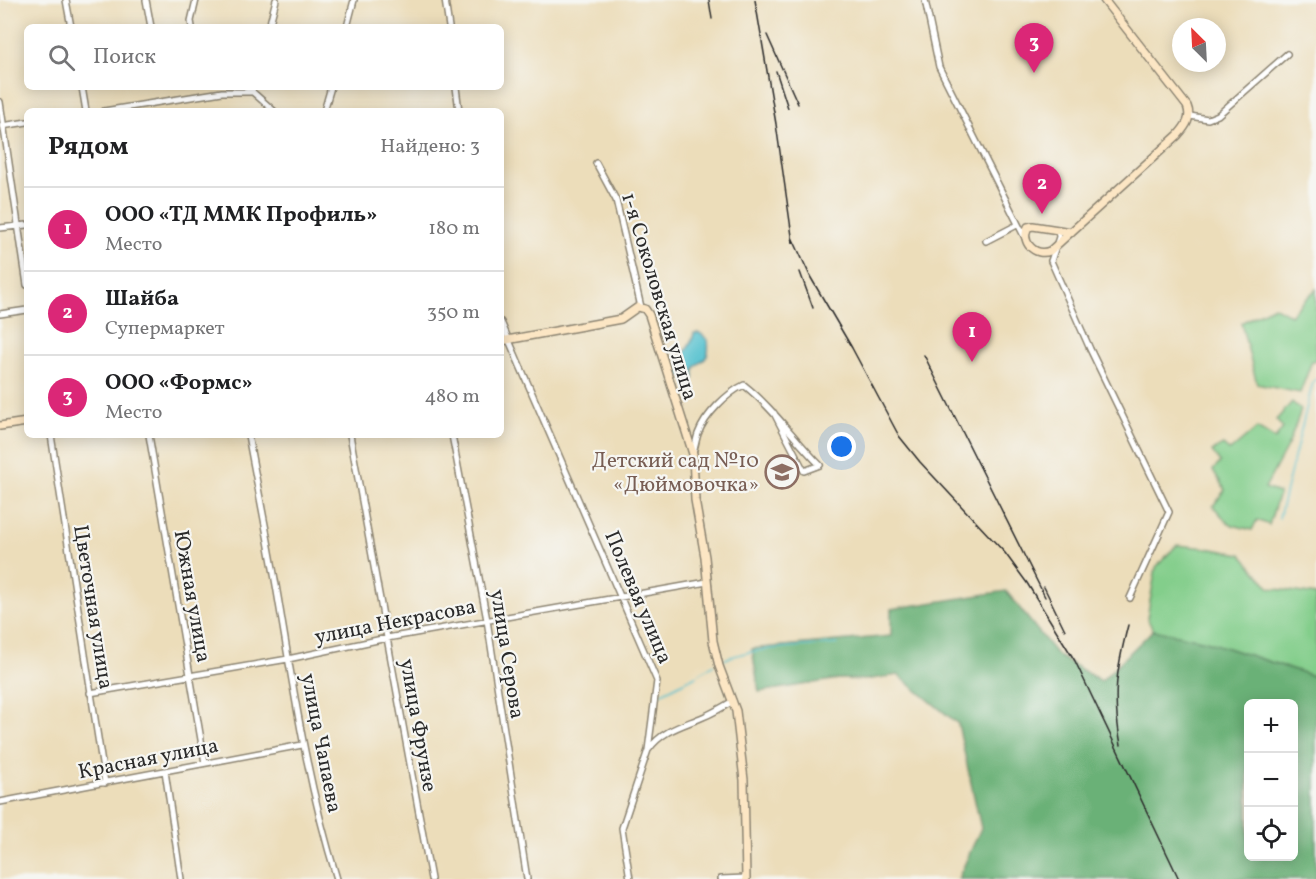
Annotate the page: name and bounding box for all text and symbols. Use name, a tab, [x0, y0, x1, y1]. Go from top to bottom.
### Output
north arrow	[1172, 18, 1226, 72]
pin: 3	[1014, 23, 1054, 73]
search box	[24, 24, 504, 90]
icon: search	[45, 41, 78, 74]
text: Поиск	[93, 42, 156, 73]
text: Рядом	[48, 129, 128, 165]
text: Найдено: 3	[380, 133, 480, 161]
pin: 2	[1022, 164, 1062, 214]
street label: 1-я Соколовская улица	[613, 189, 704, 404]
text: ООО «ТД ММК Профиль»	[105, 200, 377, 231]
text: 1	[63, 215, 72, 243]
text: 180 m	[428, 215, 480, 243]
text: Место	[105, 231, 162, 259]
text: Шайба	[105, 284, 179, 315]
text: 2	[62, 299, 73, 327]
text: 350 m	[427, 299, 480, 327]
pin: 1	[952, 312, 992, 362]
text: Супермаркет	[105, 315, 225, 343]
text: ООО «Формс»	[105, 368, 253, 399]
text: 3	[62, 383, 73, 411]
text: 480 m	[425, 383, 480, 411]
text: Место	[105, 399, 162, 427]
your location	[827, 432, 856, 461]
place label: Детский сад №10 «Дюймовочка»	[592, 447, 759, 500]
school or university icon: Детский сад №10 «Дюймовочка»	[764, 454, 800, 490]
street label: Цветочная улица	[65, 523, 120, 692]
street label: Полевая улица	[596, 526, 679, 669]
street label: Южная улица	[166, 528, 217, 665]
street label: улица Серова	[482, 587, 531, 721]
street label: улица Некрасова	[312, 593, 478, 652]
street label: улица Фрунзе	[392, 656, 443, 794]
street label: улица Чапаева	[293, 671, 348, 816]
map controls	[1244, 699, 1298, 861]
button: +	[1244, 699, 1298, 753]
street label: Красная улица	[76, 732, 221, 787]
button: −	[1244, 753, 1298, 807]
button: locate	[1244, 807, 1298, 861]

